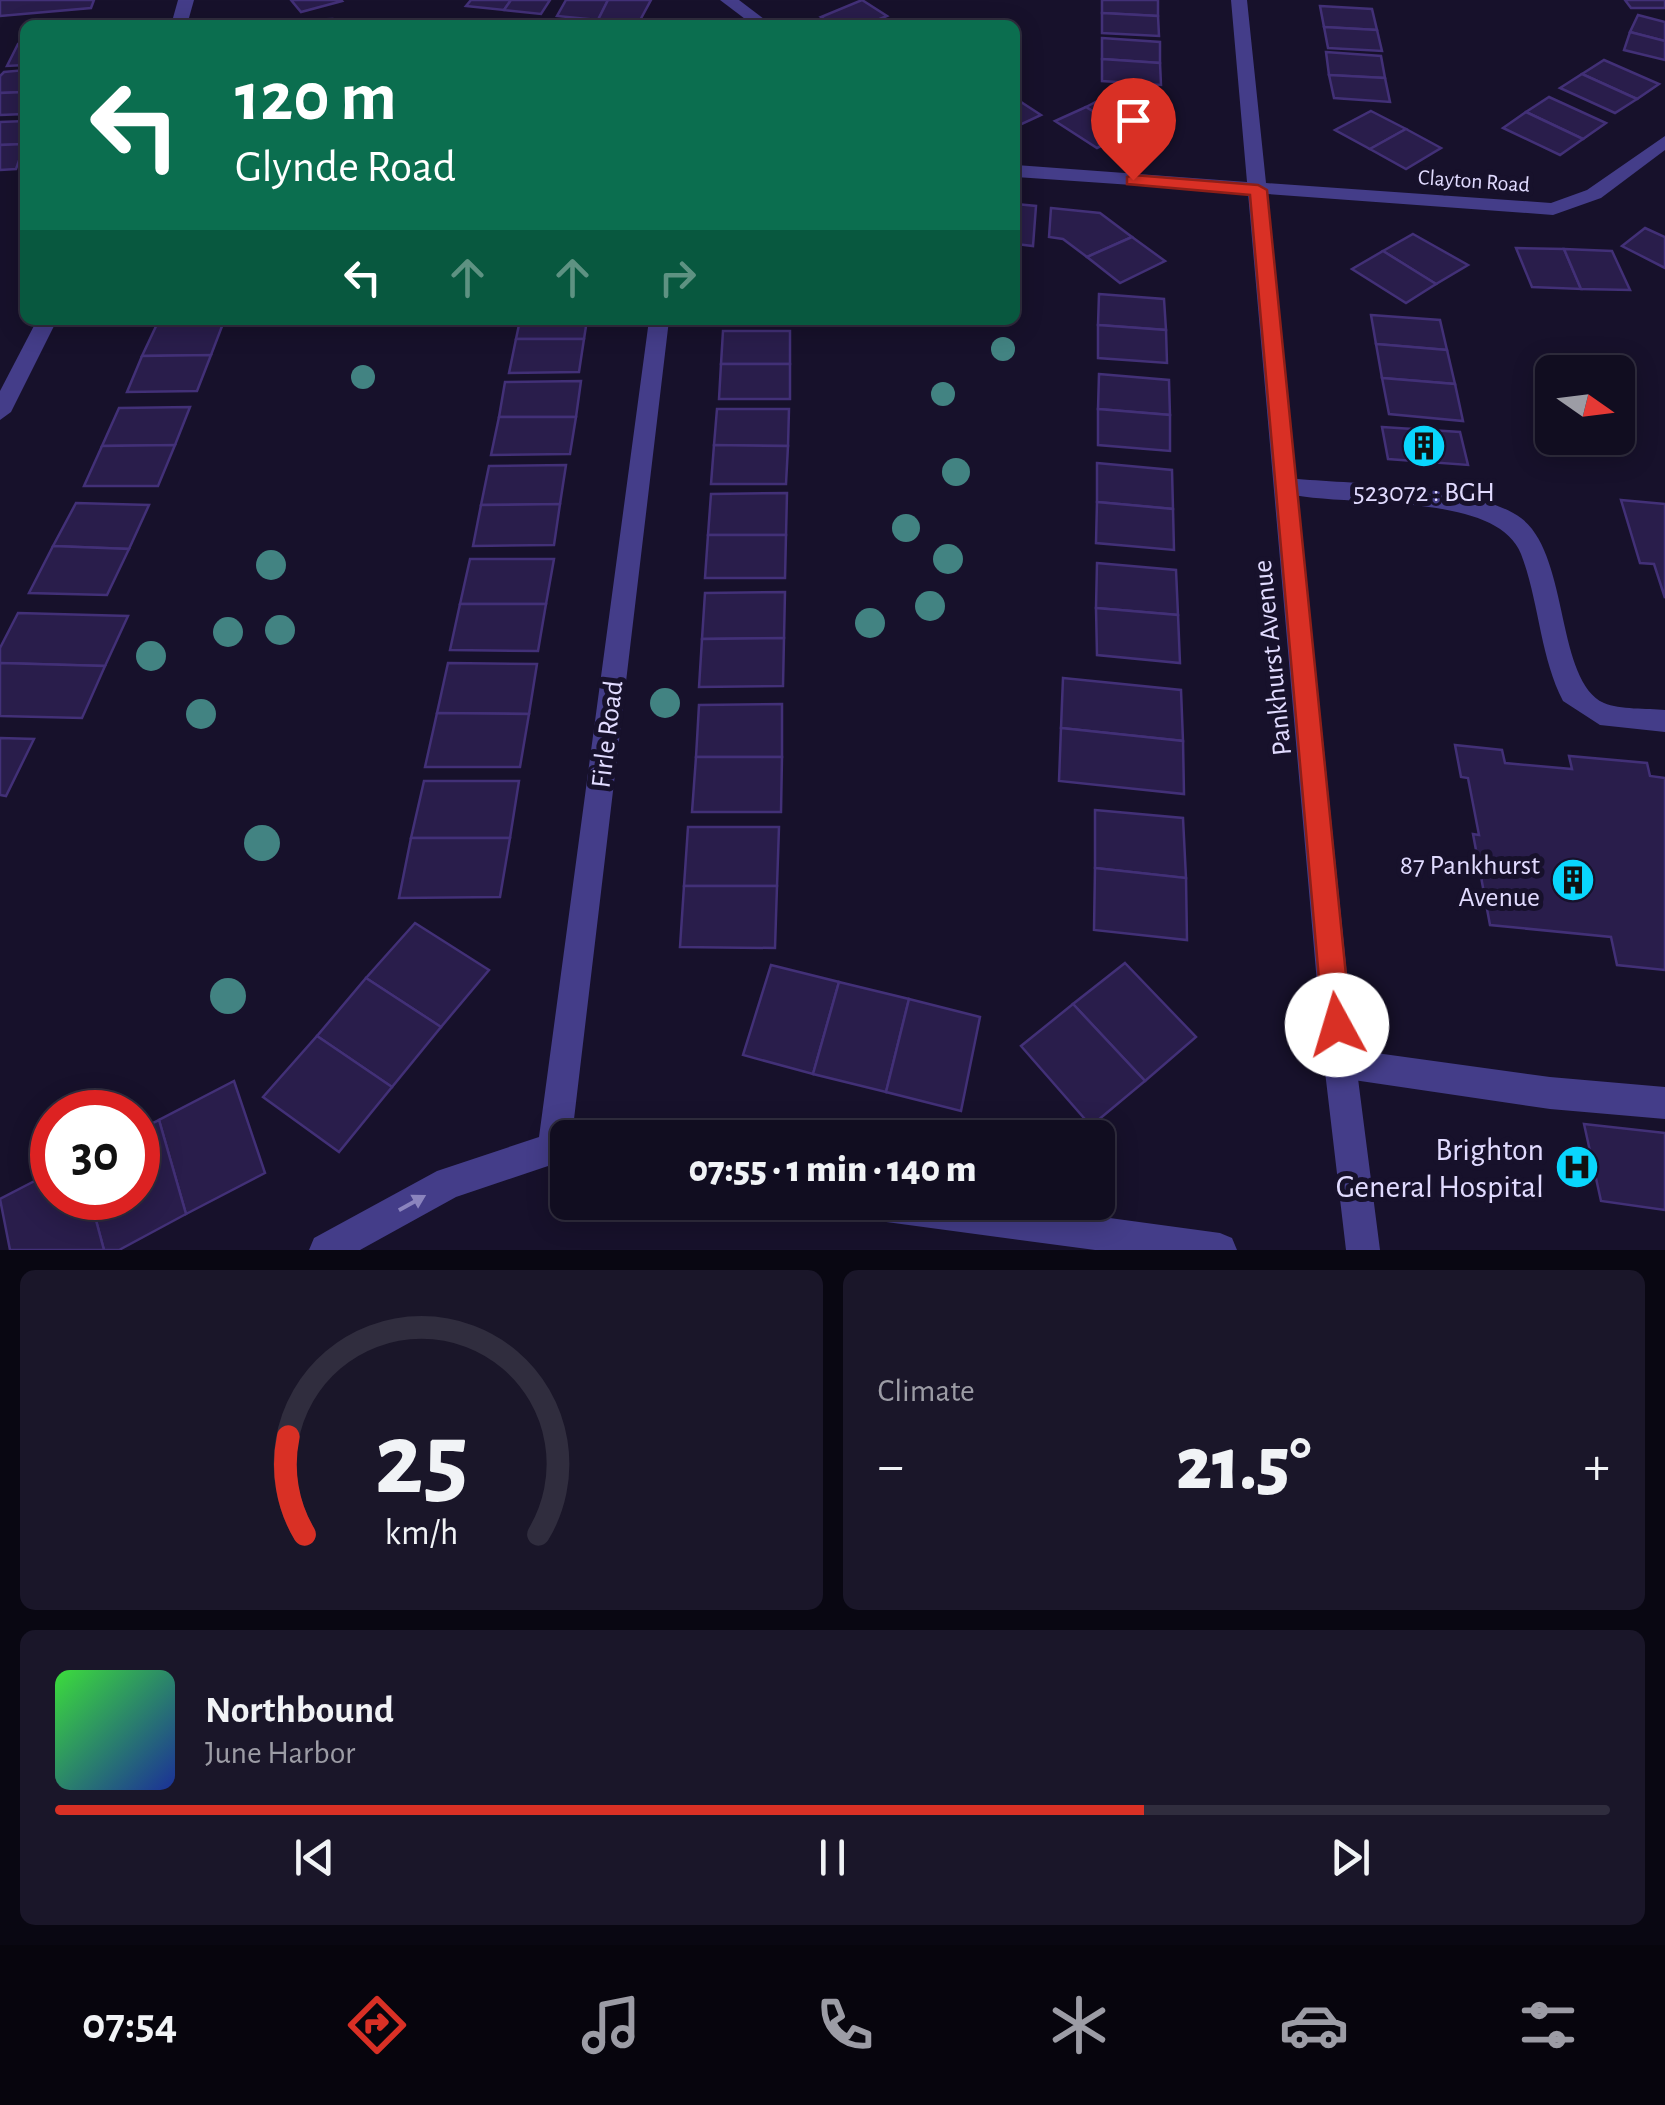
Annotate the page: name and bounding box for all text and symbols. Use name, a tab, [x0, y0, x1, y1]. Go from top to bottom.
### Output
icon: left	[70, 60, 200, 190]
text: 120 m	[235, 63, 397, 133]
pin	[1091, 78, 1176, 181]
icon: arrive	[1106, 93, 1161, 148]
text: Glynde Road	[235, 145, 456, 190]
street label: Clayton Road	[1417, 166, 1531, 196]
icon: left	[335, 250, 390, 305]
icon: ahead	[440, 250, 495, 305]
icon: ahead	[545, 250, 600, 305]
icon: right	[650, 250, 705, 305]
north arrow	[1535, 355, 1635, 455]
map controls	[1535, 355, 1635, 455]
building icon: 523072 : BGH	[1401, 423, 1447, 469]
place label: 523072 : BGH	[1353, 479, 1495, 507]
street label: Pankhurst Avenue	[1249, 558, 1297, 757]
street label: Firle Road	[587, 679, 628, 790]
place label: 87 Pankhurst Avenue	[1400, 852, 1540, 912]
building icon: 87 Pankhurst Avenue	[1550, 857, 1596, 903]
position arrow	[1285, 973, 1389, 1077]
speed limit sign: 30	[30, 1090, 160, 1220]
place label: Brighton General Hospital	[1336, 1134, 1544, 1203]
hospital icon: Brighton General Hospital	[1554, 1144, 1600, 1190]
text: 07:55 · 1 min · 140 m	[688, 1151, 977, 1189]
one-way arrow	[397, 1195, 426, 1212]
text: Climate	[878, 1375, 975, 1407]
text: 25	[374, 1409, 468, 1513]
text: 21.5°	[1176, 1428, 1311, 1503]
text: −	[878, 1439, 904, 1494]
text: +	[1584, 1439, 1610, 1494]
text: km/h	[384, 1515, 458, 1551]
text: Northbound	[205, 1692, 394, 1730]
text: June Harbor	[205, 1737, 355, 1769]
icon: previous	[287, 1830, 342, 1885]
icon: pause	[805, 1830, 860, 1885]
icon: next	[1323, 1830, 1378, 1885]
icon: directions	[342, 1990, 412, 2060]
icon: music	[576, 1990, 646, 2060]
icon: phone	[810, 1990, 880, 2060]
icon: climate	[1044, 1990, 1114, 2060]
icon: car	[1279, 1990, 1349, 2060]
icon: filters	[1513, 1990, 1583, 2060]
text: 07:54	[82, 2002, 177, 2047]

